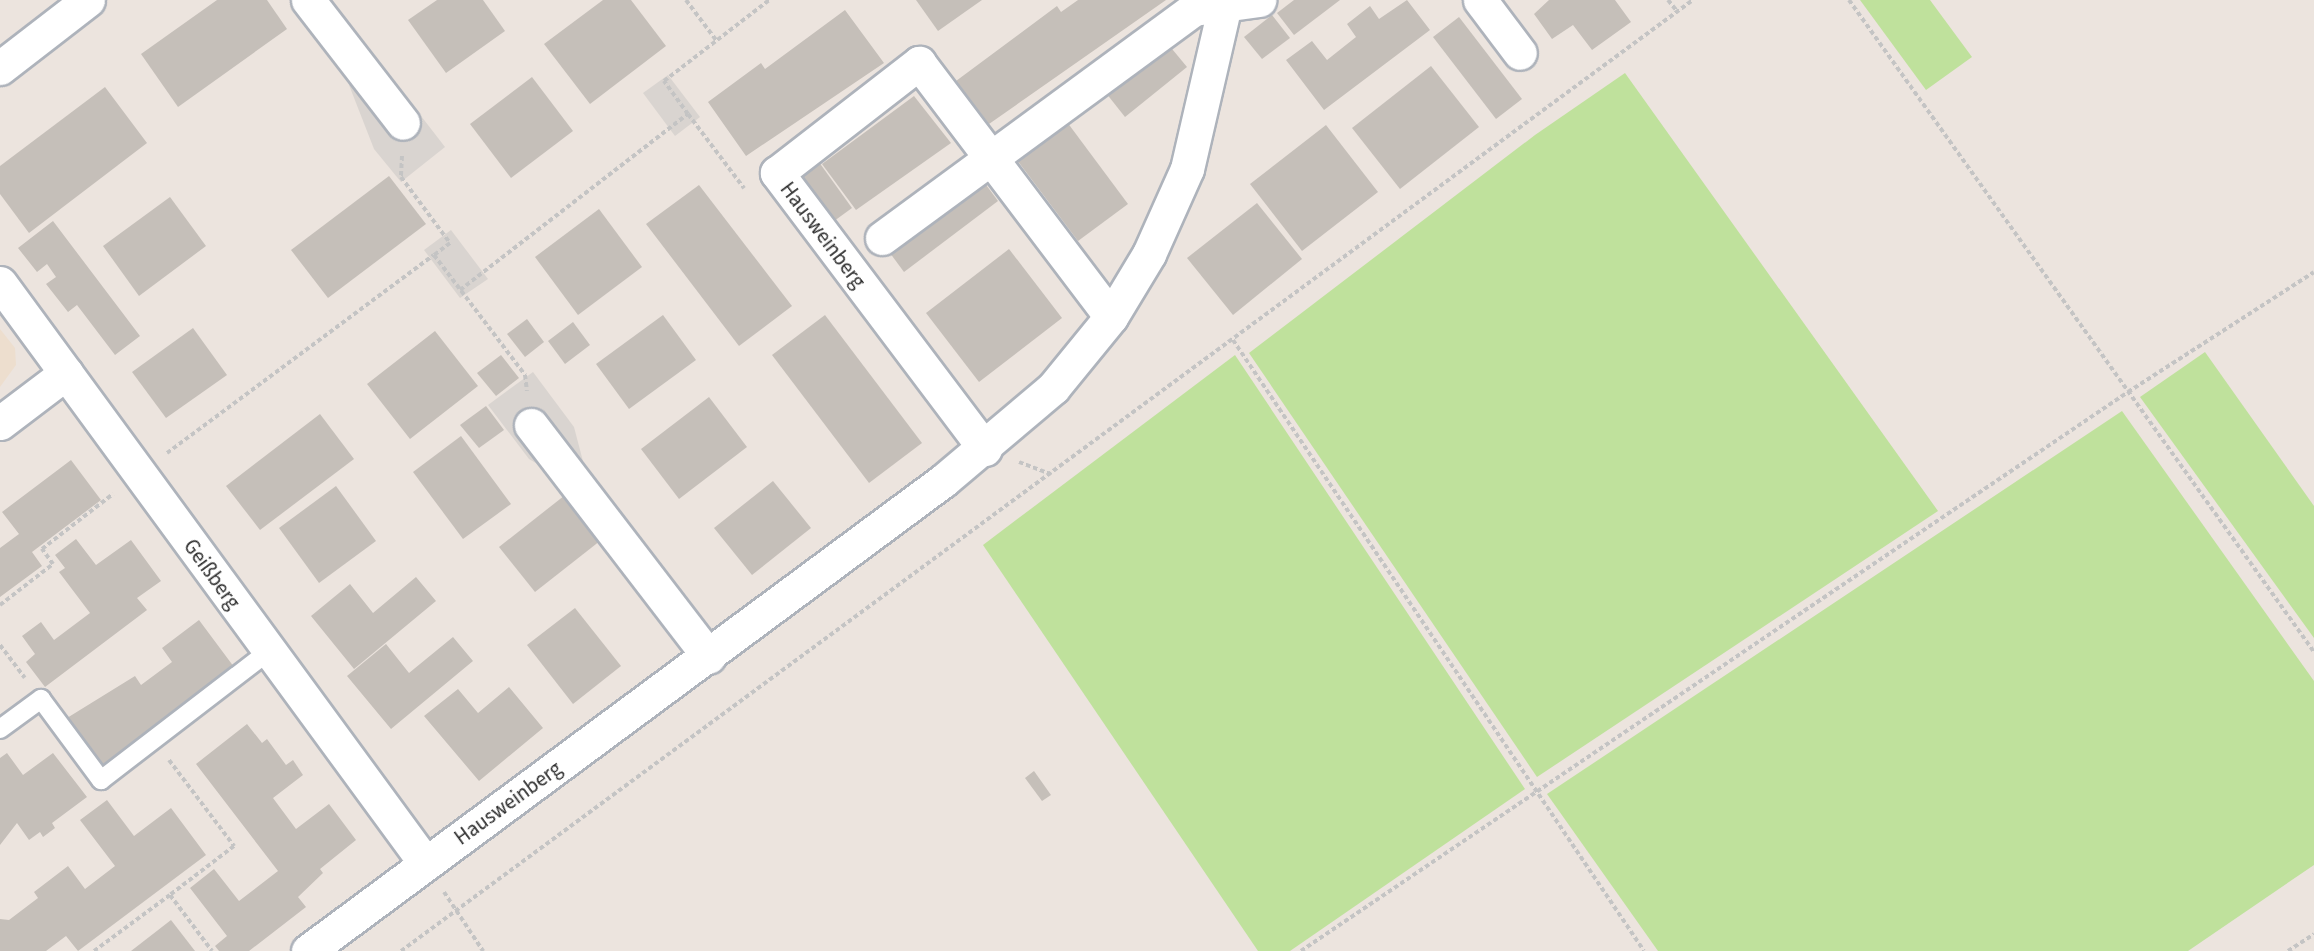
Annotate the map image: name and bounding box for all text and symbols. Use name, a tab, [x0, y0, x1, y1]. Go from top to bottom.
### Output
street label: Hausweinberg	[775, 177, 871, 293]
street label: Geißberg	[178, 534, 246, 614]
street label: Hausweinberg	[450, 756, 566, 850]

